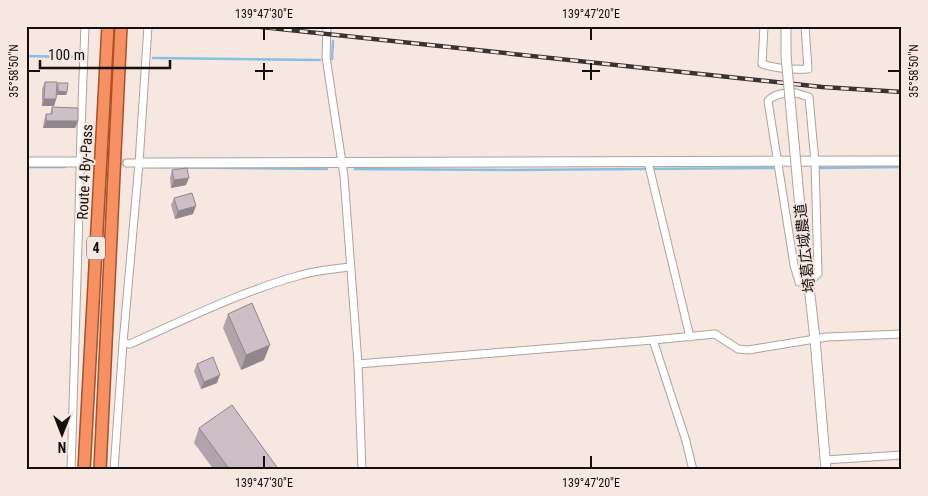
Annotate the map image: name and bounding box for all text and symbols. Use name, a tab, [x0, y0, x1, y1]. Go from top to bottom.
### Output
text: 139°47'30"E	[235, 7, 293, 21]
text: 139°47'20"E	[562, 7, 620, 21]
scale bar	[40, 38, 170, 70]
text: 35°58'50"N	[7, 44, 21, 98]
text: 35°58'50"N	[907, 44, 921, 98]
text: 100 m	[48, 46, 85, 64]
street label: Route 4 By-Pass	[74, 124, 97, 220]
street label: 埼葛広域農道	[791, 202, 819, 294]
road number: 4	[87, 237, 105, 260]
north arrow	[38, 408, 88, 458]
text: N	[58, 439, 66, 455]
text: 139°47'30"E	[235, 476, 293, 490]
text: 139°47'20"E	[562, 476, 620, 490]

